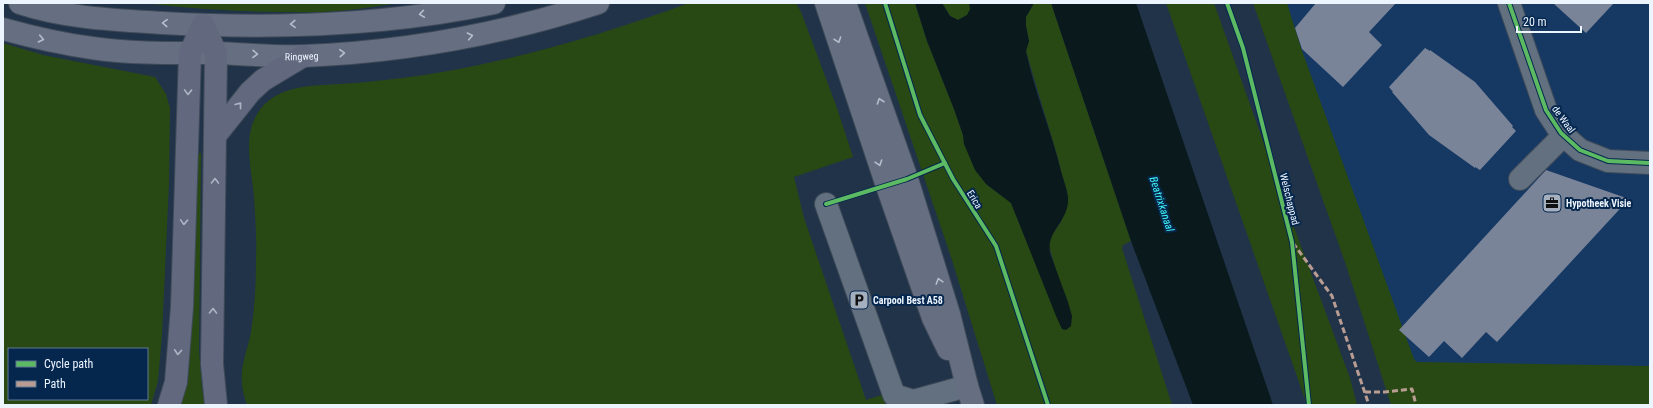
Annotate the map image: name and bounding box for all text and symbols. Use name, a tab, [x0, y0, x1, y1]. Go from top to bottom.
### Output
scale bar	[1517, 8, 1581, 34]
one-way arrow	[419, 9, 425, 18]
text: 20 m	[1523, 15, 1547, 29]
one-way arrow	[162, 18, 168, 27]
one-way arrow	[290, 20, 296, 28]
one-way arrow	[467, 32, 473, 40]
one-way arrow	[38, 34, 44, 42]
one-way arrow	[833, 36, 842, 43]
one-way arrow	[339, 48, 345, 57]
one-way arrow	[252, 50, 258, 59]
street label: Ringweg	[285, 50, 319, 62]
one-way arrow	[184, 89, 193, 95]
one-way arrow	[876, 98, 885, 105]
one-way arrow	[234, 103, 241, 110]
street label: de Waal	[1550, 103, 1577, 135]
one-way arrow	[874, 160, 883, 167]
street label: Welschappad	[1278, 172, 1301, 226]
water label: Beatrixkanaal	[1146, 175, 1177, 234]
one-way arrow	[210, 178, 219, 184]
street label: Erica	[965, 188, 985, 211]
office icon: Hypotheek Visie	[1541, 192, 1563, 214]
place label: Hypotheek Visie	[1566, 198, 1632, 209]
one-way arrow	[180, 219, 188, 225]
one-way arrow	[935, 277, 944, 284]
parking icon: Carpool Best A58	[848, 289, 870, 311]
place label: Carpool Best A58	[873, 295, 943, 306]
one-way arrow	[209, 308, 217, 314]
legend	[8, 348, 148, 400]
one-way arrow	[174, 349, 183, 355]
text: Cycle path	[44, 357, 94, 371]
text: Path	[44, 377, 66, 391]

